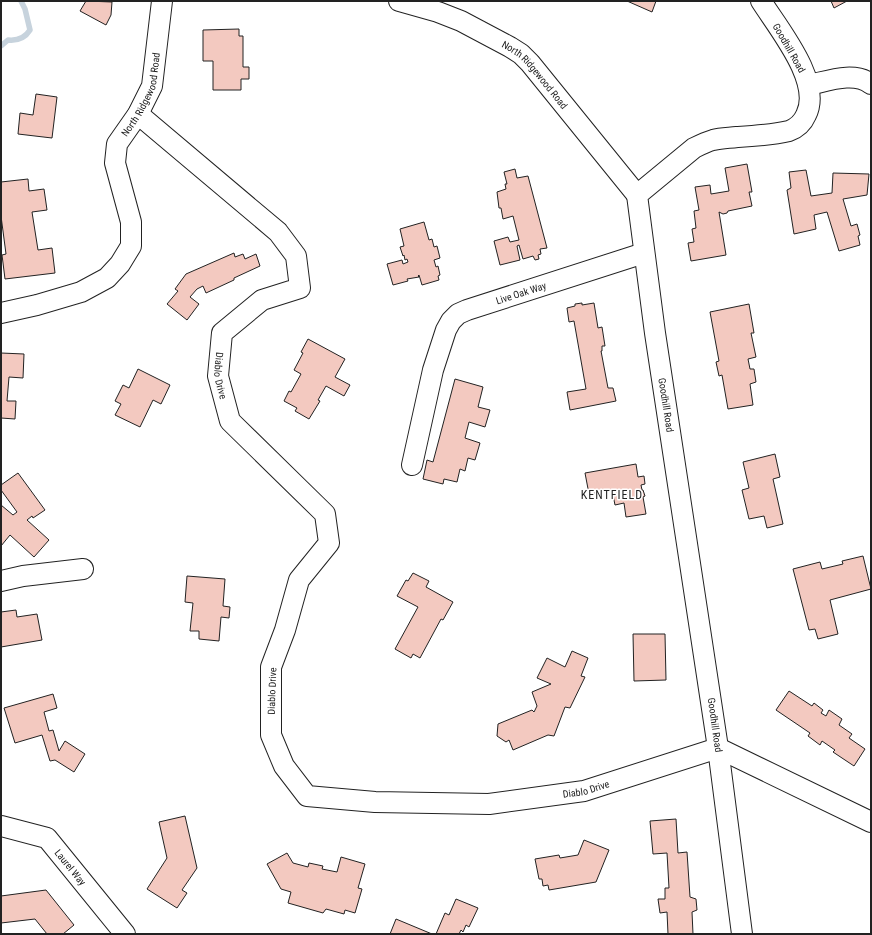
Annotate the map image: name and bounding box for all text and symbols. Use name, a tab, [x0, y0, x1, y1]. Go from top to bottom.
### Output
street label: Goodhill Road	[770, 21, 808, 75]
street label: North Ridgewood Road	[500, 38, 570, 111]
street label: North Ridgewood Road	[119, 52, 161, 138]
street label: Live Oak Way	[494, 279, 547, 306]
street label: Diablo Drive	[212, 352, 229, 400]
street label: Goodhill Road	[656, 377, 676, 433]
district label: KENTFIELD	[581, 488, 643, 502]
street label: Diablo Drive	[266, 667, 278, 715]
street label: Goodhill Road	[706, 697, 724, 753]
street label: Diablo Drive	[562, 778, 611, 799]
street label: Laurel Way	[53, 847, 88, 887]

